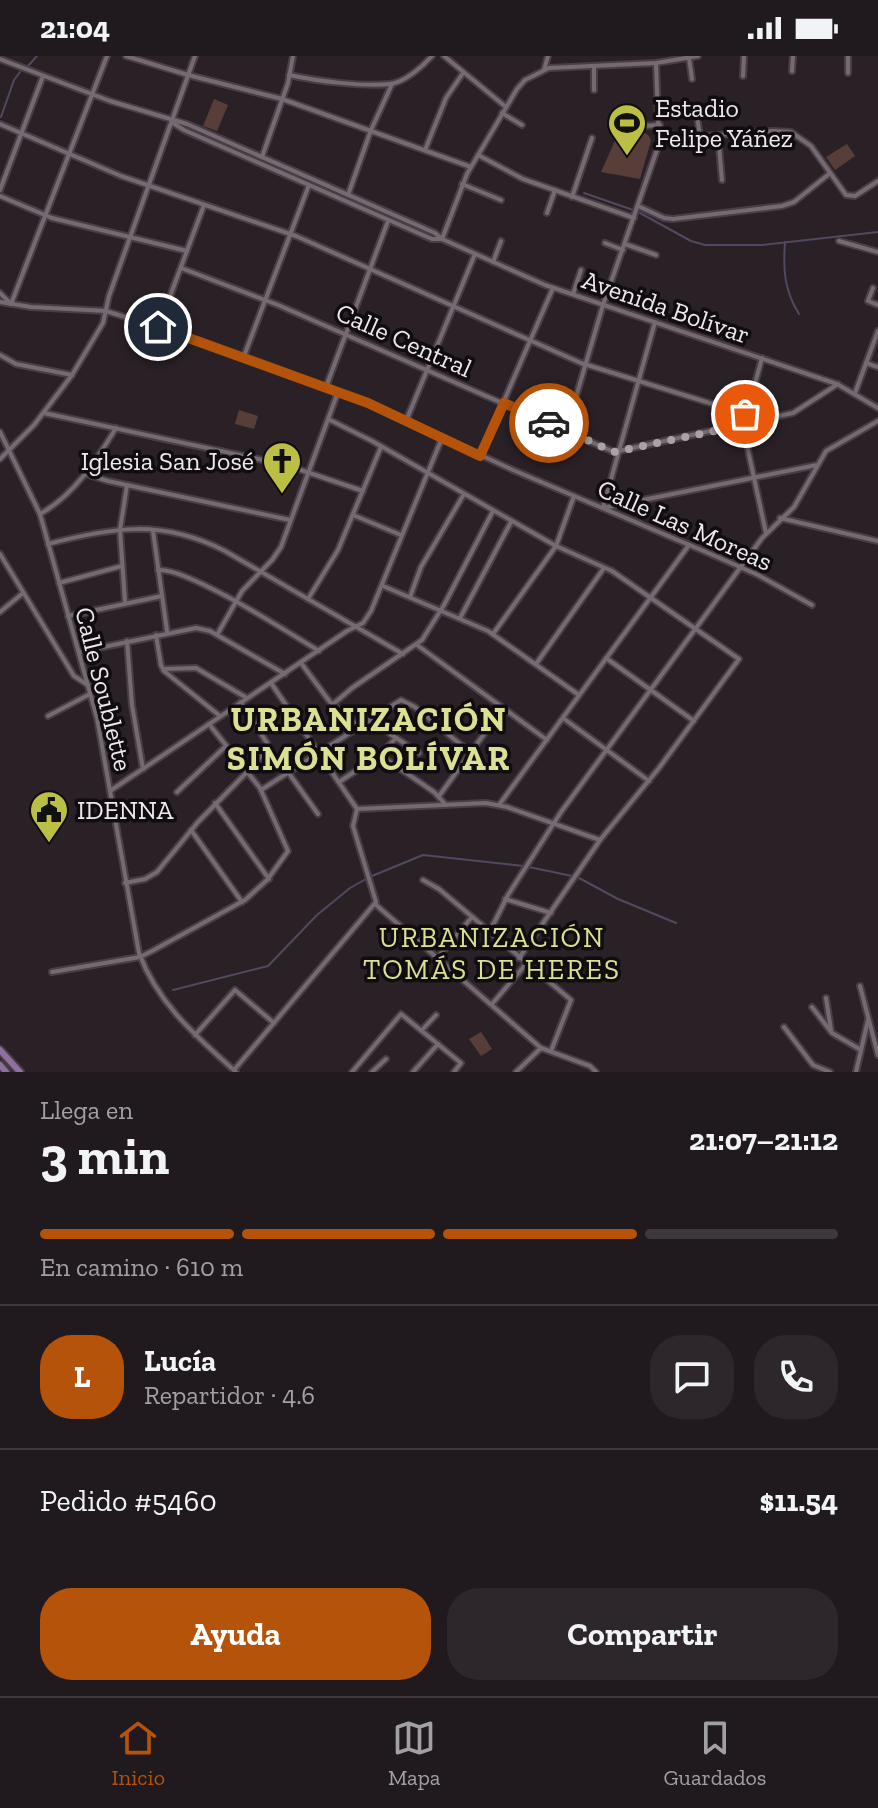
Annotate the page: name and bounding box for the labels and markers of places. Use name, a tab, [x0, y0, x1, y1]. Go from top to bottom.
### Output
place label: Estadio Felipe Yáñez	[655, 92, 793, 154]
sports icon: Estadio Felipe Yáñez	[606, 102, 648, 157]
pin	[124, 293, 192, 361]
pin	[711, 380, 779, 448]
church icon: Iglesia San José	[261, 440, 303, 495]
place label: Iglesia San José	[81, 445, 254, 477]
public building icon: IDENNA	[28, 789, 70, 844]
place label: IDENNA	[77, 794, 175, 826]

